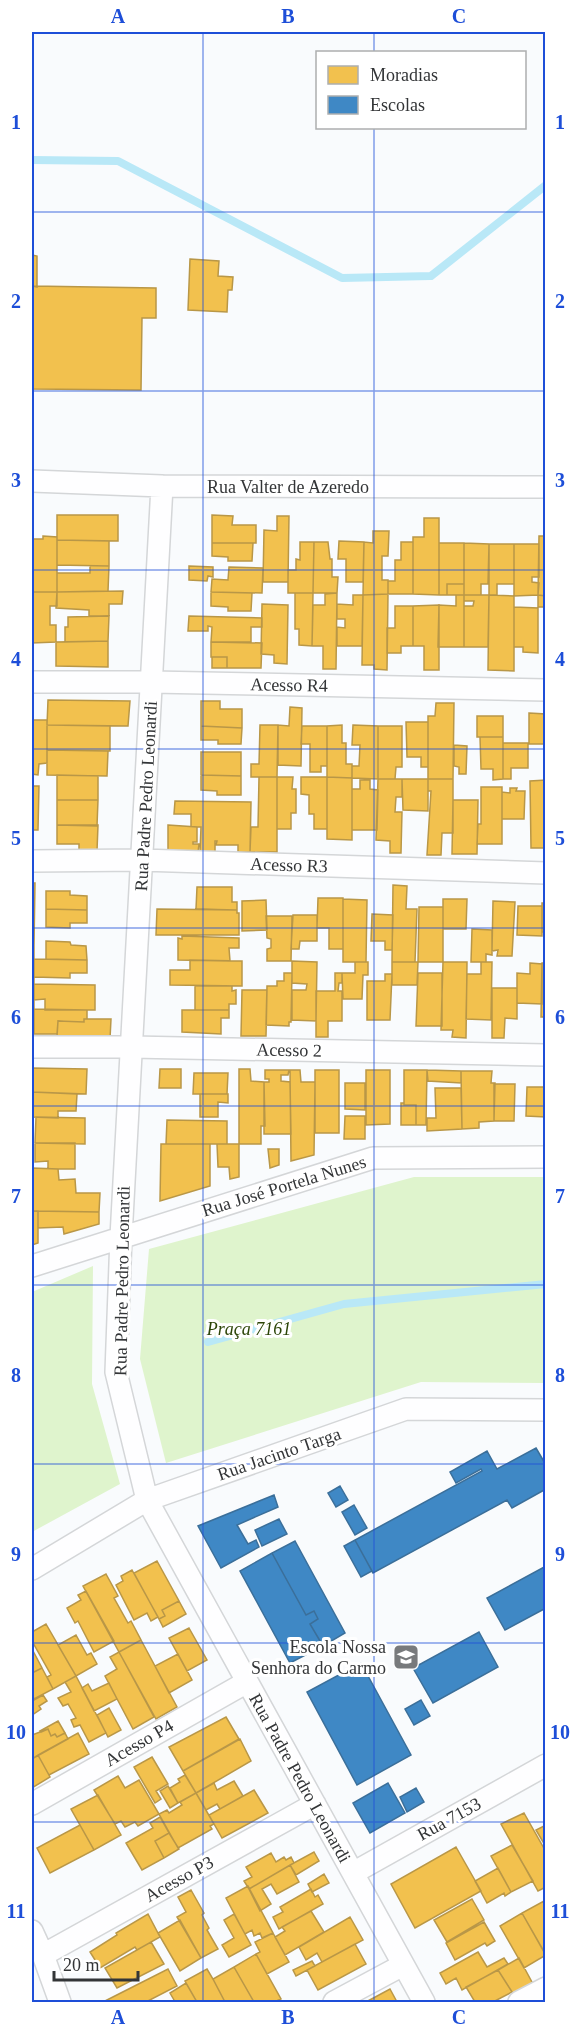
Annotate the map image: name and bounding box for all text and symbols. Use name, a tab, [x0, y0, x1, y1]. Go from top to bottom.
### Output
text: A	[111, 5, 126, 27]
text: B	[281, 5, 295, 27]
text: C	[452, 5, 466, 27]
legend	[316, 51, 526, 129]
text: Moradias	[370, 65, 438, 85]
text: Escolas	[370, 95, 425, 115]
text: 1	[11, 111, 21, 133]
text: 1	[555, 111, 565, 133]
text: 2	[11, 290, 21, 312]
text: 2	[555, 290, 565, 312]
text: 3	[11, 469, 21, 491]
text: 3	[555, 469, 565, 491]
street label: Rua Valter de Azeredo	[207, 477, 369, 497]
text: 4	[11, 648, 21, 670]
text: 4	[555, 648, 565, 670]
street label: Acesso R4	[250, 674, 328, 696]
street label: Rua Padre Pedro Leonardi	[131, 700, 161, 892]
text: 5	[11, 827, 21, 849]
text: 5	[555, 827, 565, 849]
street label: Acesso R3	[250, 854, 328, 876]
text: 6	[11, 1006, 21, 1028]
text: 6	[555, 1006, 565, 1028]
street label: Acesso 2	[256, 1039, 322, 1061]
street label: Rua José Portela Nunes	[200, 1152, 368, 1220]
text: 7	[11, 1185, 21, 1207]
text: 7	[555, 1185, 565, 1207]
street label: Rua Padre Pedro Leonardi	[110, 1186, 134, 1376]
park label: Praça 7161	[206, 1319, 291, 1339]
text: 8	[11, 1364, 21, 1386]
text: 8	[555, 1364, 565, 1386]
street label: Rua Jacinto Targa	[215, 1424, 343, 1484]
text: 9	[11, 1543, 21, 1565]
text: 9	[555, 1543, 565, 1565]
place label: Escola Nossa Senhora do Carmo	[251, 1637, 386, 1678]
school or university icon: Escola Nossa Senhora do Carmo	[391, 1642, 421, 1672]
street label: Rua Padre Pedro Leonardi	[245, 1690, 355, 1866]
street label: Acesso P4	[101, 1715, 177, 1771]
text: 10	[6, 1721, 26, 1743]
text: 10	[550, 1721, 570, 1743]
street label: Rua 7153	[414, 1793, 484, 1845]
street label: Acesso P3	[141, 1852, 217, 1906]
text: 11	[7, 1900, 25, 1922]
text: 11	[551, 1900, 569, 1922]
scale bar	[54, 1944, 138, 1982]
text: 20 m	[63, 1955, 100, 1975]
text: A	[111, 2006, 126, 2028]
text: B	[281, 2006, 295, 2028]
text: C	[452, 2006, 466, 2028]

